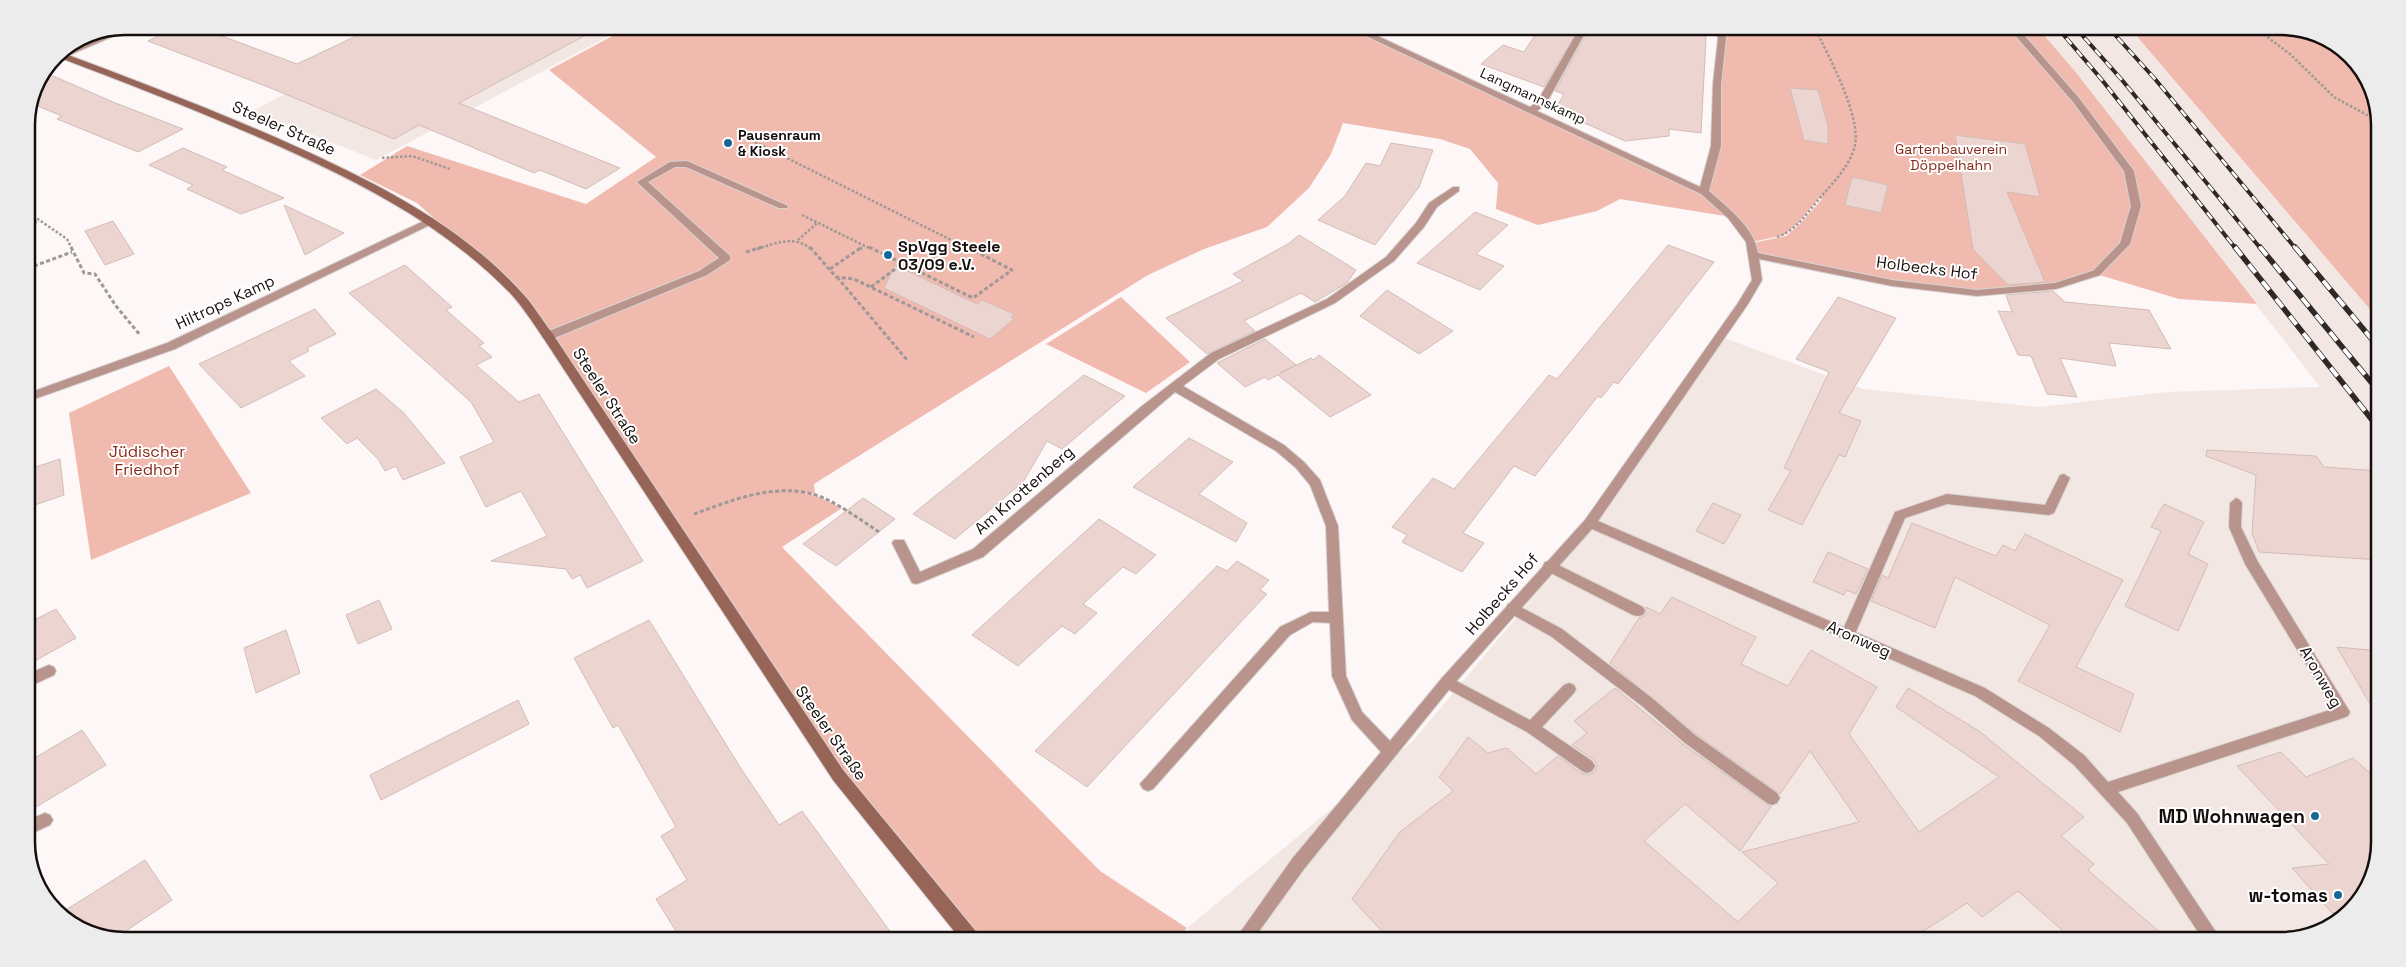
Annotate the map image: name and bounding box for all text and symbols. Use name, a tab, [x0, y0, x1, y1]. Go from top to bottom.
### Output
street label: Langmannskamp	[1477, 64, 1589, 128]
street label: Steeler Straße	[229, 96, 339, 160]
place label: Pausenraum & Kiosk	[738, 126, 821, 160]
marker: Pausenraum & Kiosk	[722, 137, 734, 149]
park label: Gartenbauverein Döppelhahn	[1895, 140, 2007, 174]
place label: SpVgg Steele 03/09 e.V.	[898, 236, 1000, 275]
marker: SpVgg Steele 03/09 e.V.	[882, 249, 894, 261]
street label: Holbecks Hof	[1875, 251, 1979, 285]
street label: Hiltrops Kamp	[172, 270, 278, 334]
street label: Steeler Straße	[568, 344, 646, 448]
park label: Jüdischer Friedhof	[109, 441, 185, 480]
street label: Am Knottenberg	[970, 441, 1078, 539]
street label: Holbecks Hof	[1461, 549, 1543, 639]
street label: Aronweg	[1824, 616, 1894, 662]
street label: Aronweg	[2295, 642, 2347, 712]
street label: Steeler Straße	[791, 682, 871, 784]
place label: MD Wohnwagen	[2158, 804, 2305, 829]
marker: MD Wohnwagen	[2309, 810, 2321, 822]
place label: w-tomas	[2248, 883, 2328, 908]
marker: w-tomas	[2332, 889, 2344, 901]

